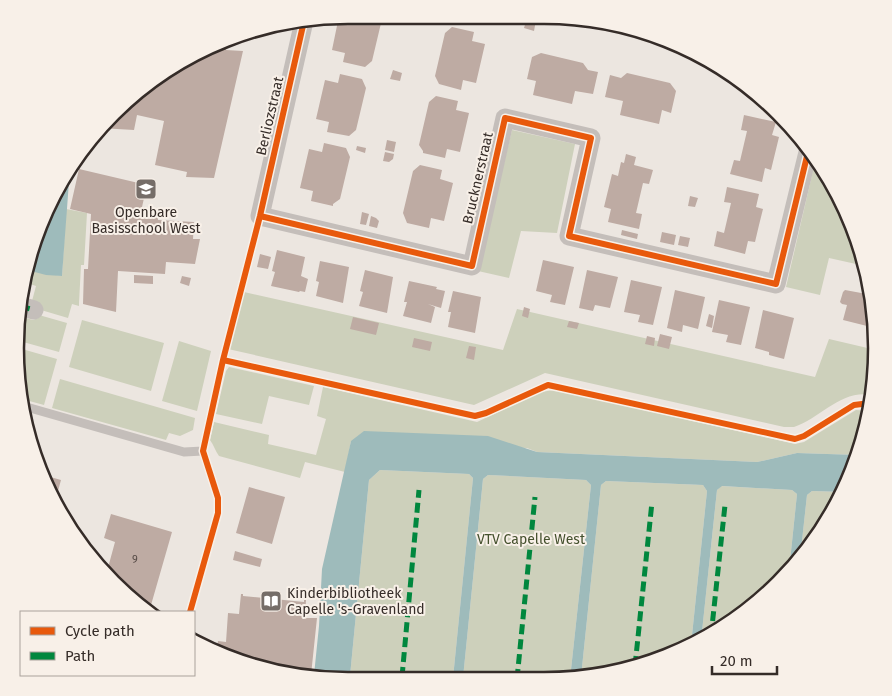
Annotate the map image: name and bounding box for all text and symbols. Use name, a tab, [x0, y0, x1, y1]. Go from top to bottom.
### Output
street label: Berliozstraat	[253, 74, 288, 157]
street label: Brucknerstraat	[459, 130, 497, 226]
school or university icon: Openbare Basisschool West	[134, 177, 158, 201]
place label: Openbare Basisschool West	[91, 204, 201, 237]
park label: VTV Capelle West	[477, 531, 586, 548]
house number: 9	[132, 553, 138, 566]
place label: Kinderbibliotheek Capelle 's-Gravenland	[287, 585, 425, 618]
library icon: Kinderbibliotheek Capelle 's-Gravenland	[259, 589, 283, 613]
legend	[20, 611, 195, 676]
text: Cycle path	[65, 622, 135, 640]
scale bar	[712, 644, 777, 676]
text: Path	[65, 647, 95, 665]
text: 20 m	[720, 652, 753, 670]

